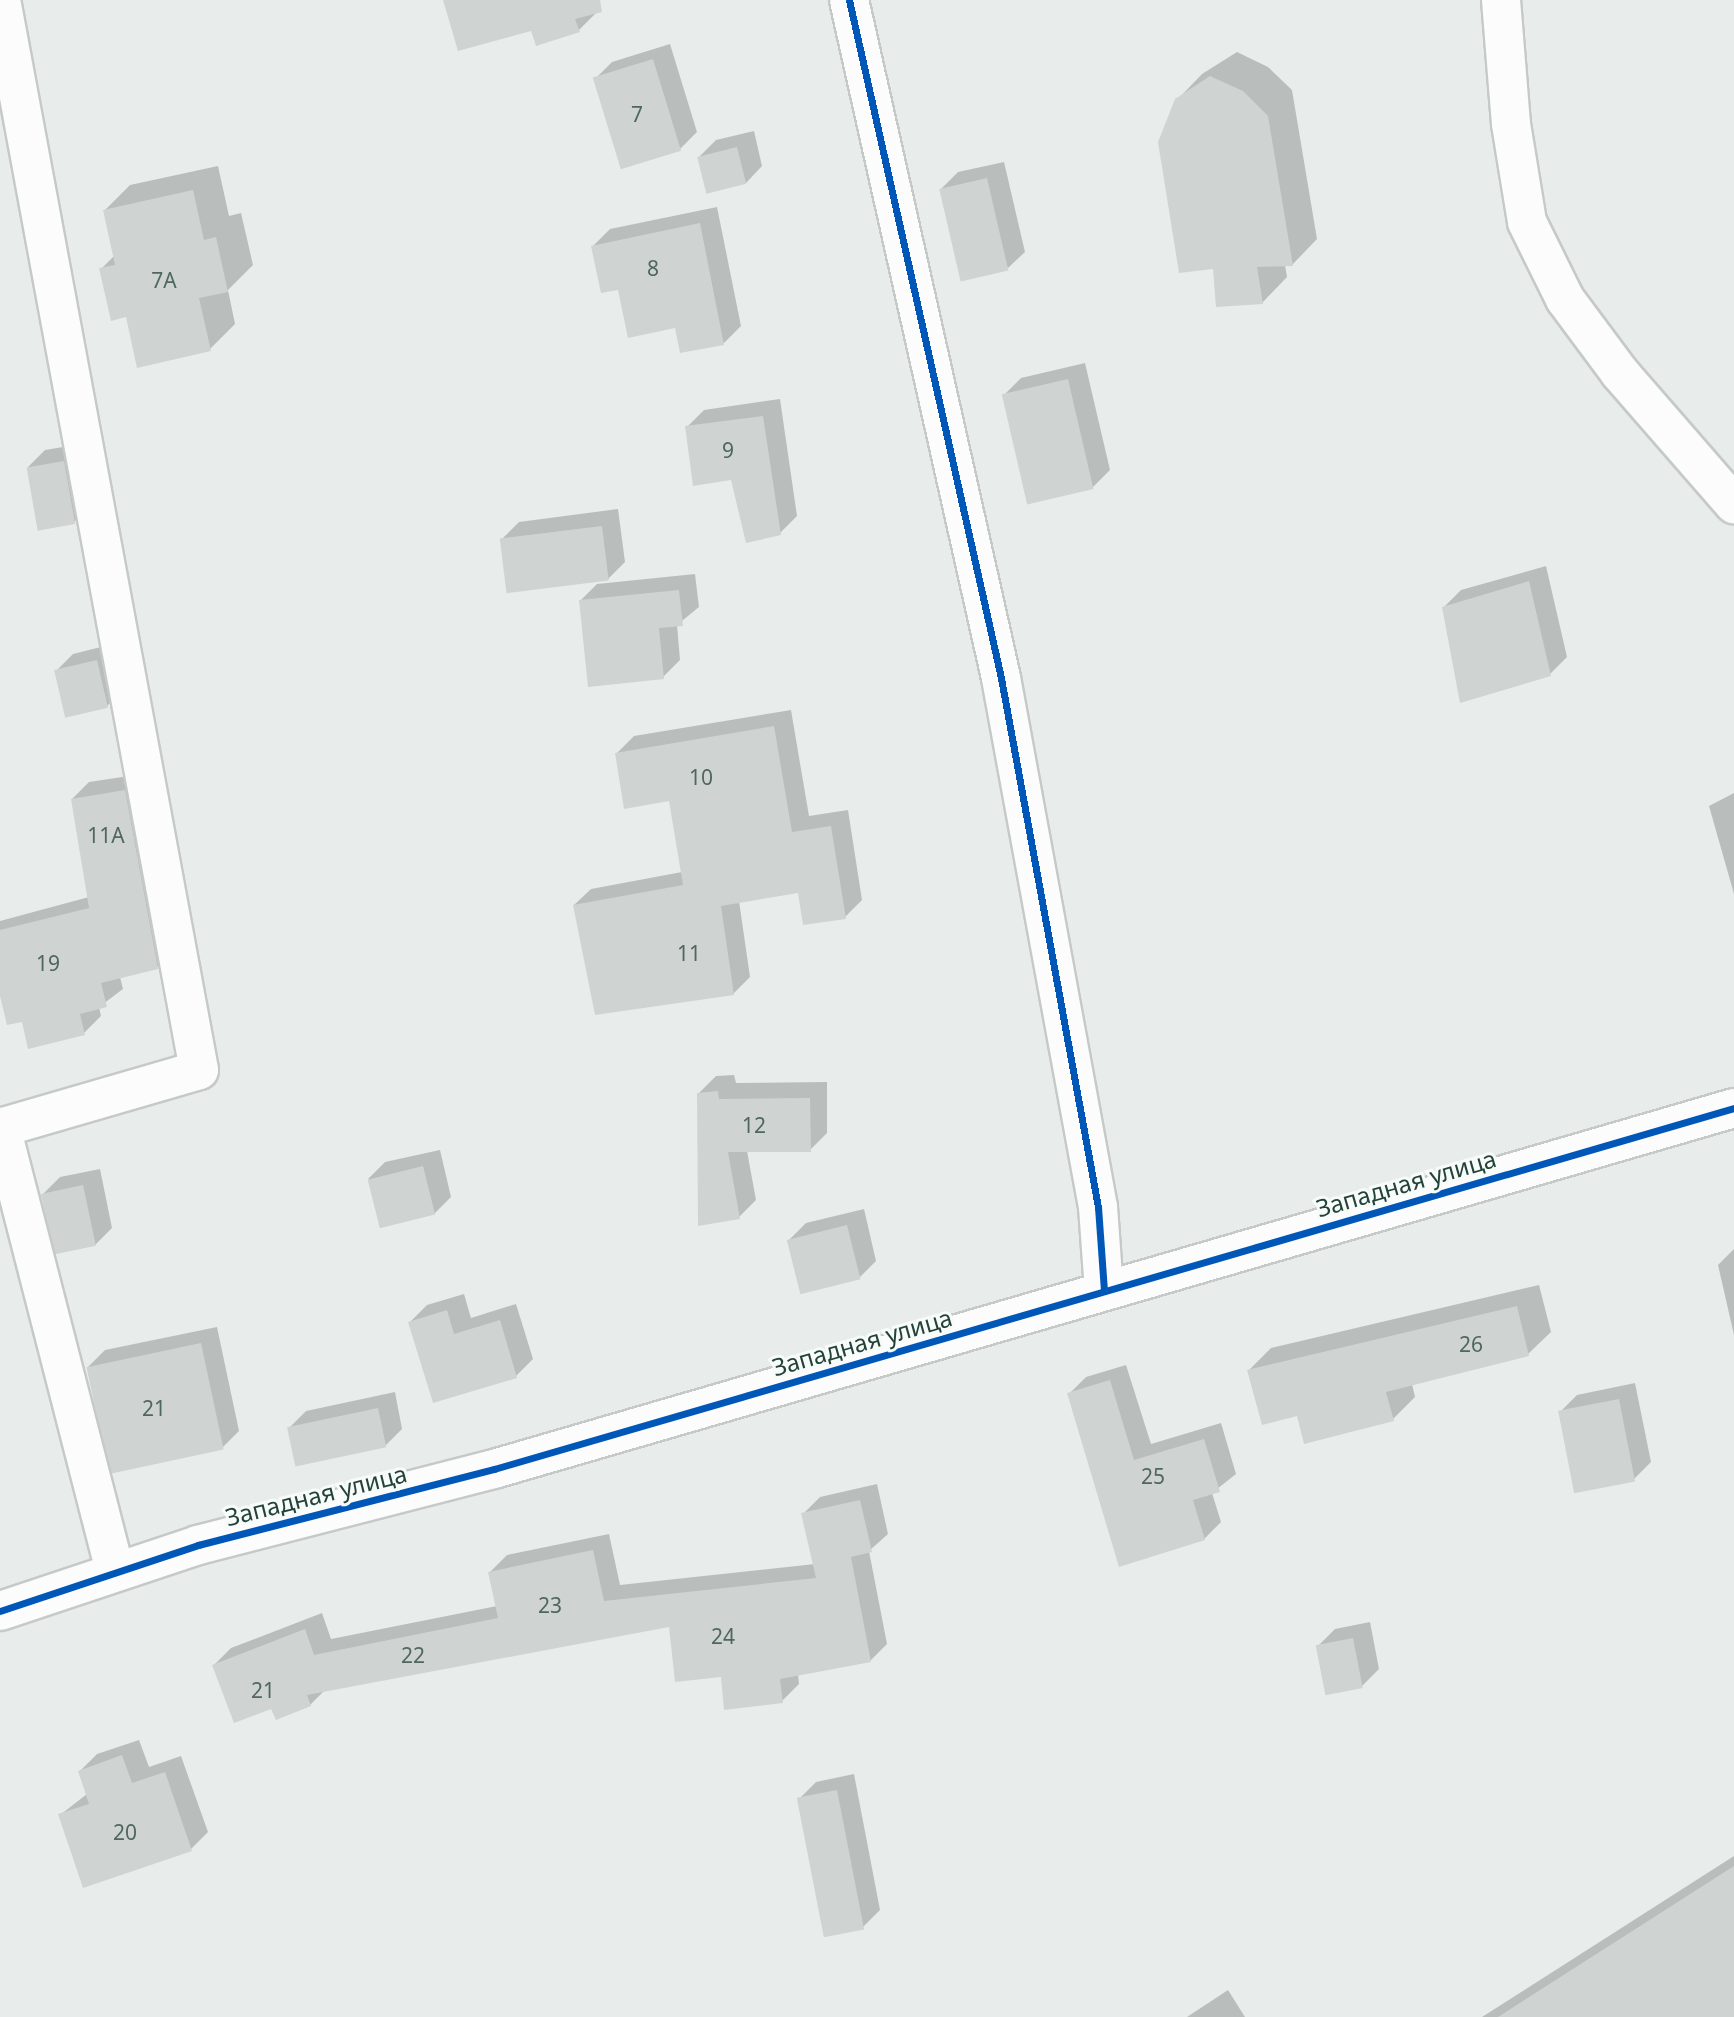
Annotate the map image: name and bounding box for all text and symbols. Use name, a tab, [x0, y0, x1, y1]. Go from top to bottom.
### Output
house number: 7	[631, 101, 643, 127]
house number: 8	[647, 255, 659, 281]
house number: 7А	[151, 267, 177, 293]
house number: 9	[722, 437, 734, 463]
house number: 10	[689, 764, 713, 790]
house number: 11А	[87, 822, 125, 848]
house number: 11	[677, 940, 701, 966]
house number: 19	[36, 950, 60, 976]
house number: 12	[742, 1112, 766, 1138]
street label: Западная улица	[1313, 1144, 1499, 1222]
street label: Западная улица	[769, 1303, 955, 1381]
house number: 26	[1459, 1331, 1483, 1357]
house number: 21	[142, 1395, 166, 1421]
street label: Западная улица	[222, 1459, 410, 1531]
house number: 25	[1141, 1463, 1165, 1489]
house number: 23	[538, 1592, 562, 1618]
house number: 24	[711, 1623, 735, 1649]
house number: 22	[401, 1642, 425, 1668]
house number: 21	[251, 1677, 275, 1703]
house number: 20	[113, 1819, 137, 1845]

